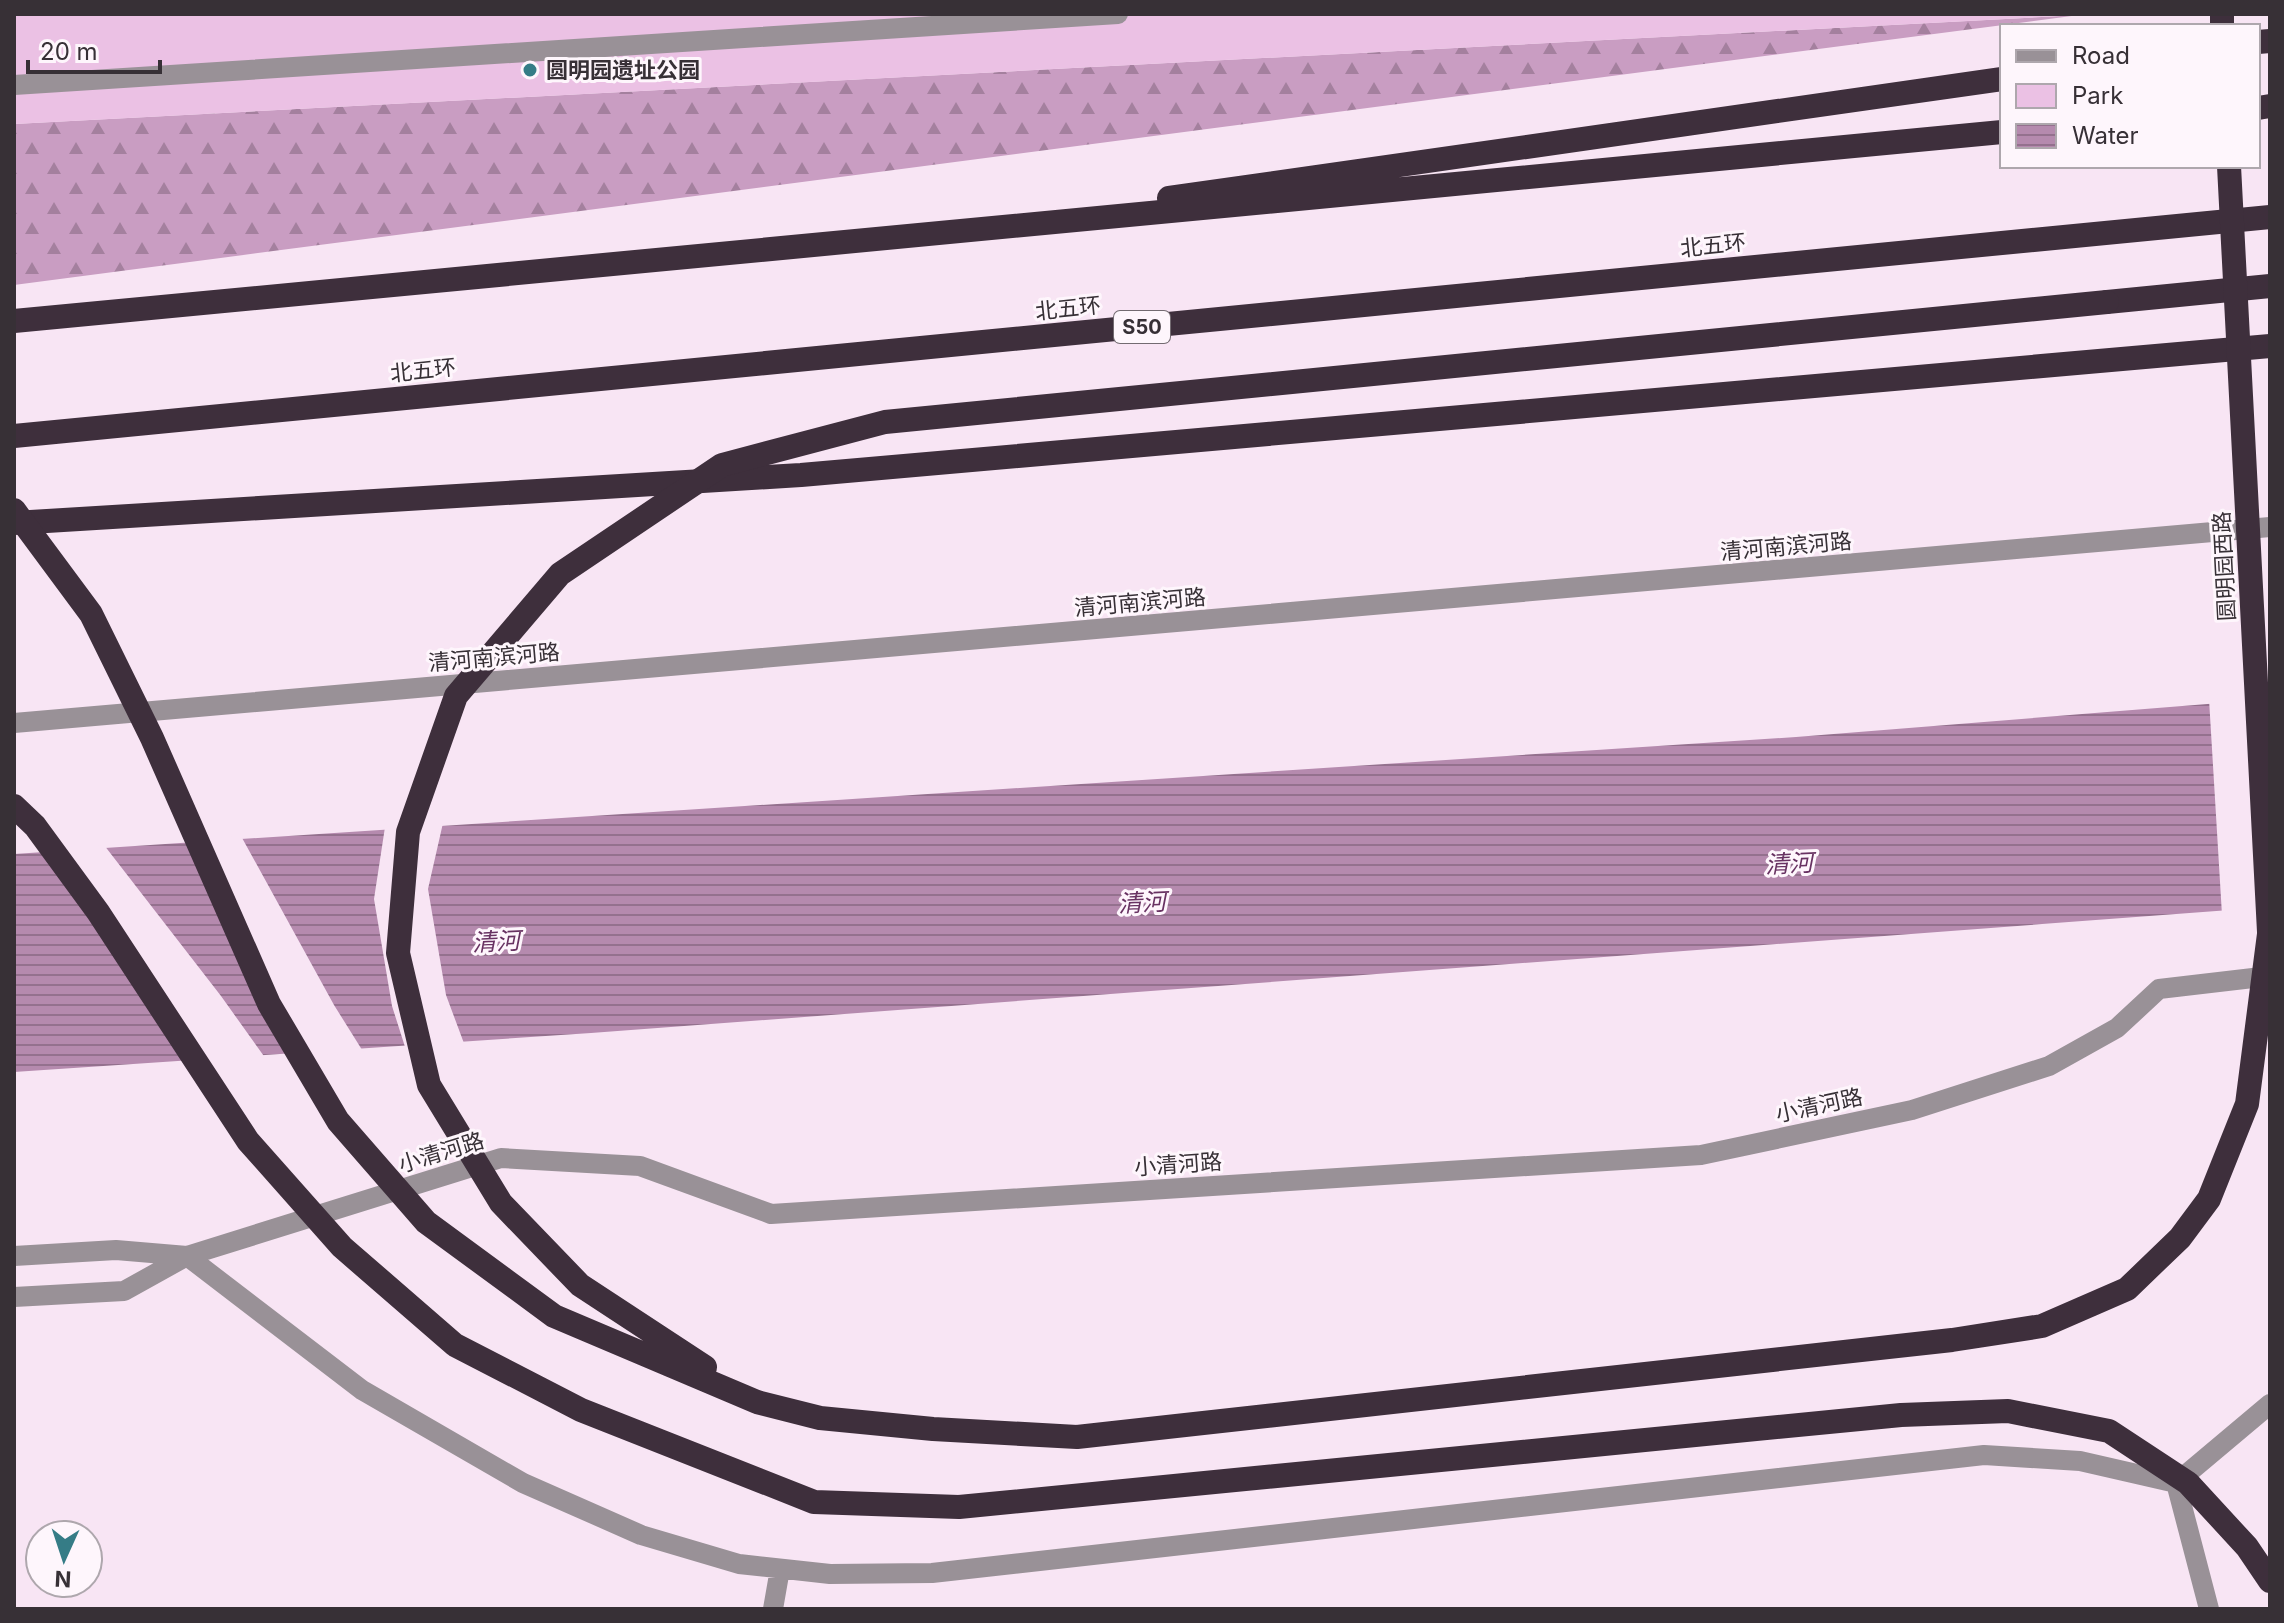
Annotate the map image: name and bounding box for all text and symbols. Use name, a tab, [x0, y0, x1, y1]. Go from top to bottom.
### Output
scale bar	[28, 24, 160, 74]
legend	[2000, 24, 2260, 168]
text: 20 m	[40, 37, 98, 66]
text: Road	[2072, 41, 2130, 70]
place label: 圆明园遗址公园	[546, 57, 700, 83]
marker: 圆明园遗址公园	[521, 61, 539, 79]
text: Park	[2072, 81, 2123, 110]
text: Water	[2072, 121, 2139, 150]
street label: 北五环	[1679, 229, 1747, 261]
street label: 北五环	[1034, 292, 1102, 324]
road number: S50	[1114, 311, 1170, 343]
street label: 北五环	[389, 354, 457, 386]
street label: 圆明园西路	[2208, 510, 2240, 622]
street label: 清河南滨河路	[1719, 527, 1853, 565]
street label: 清河南滨河路	[1073, 583, 1207, 621]
street label: 清河南滨河路	[427, 638, 561, 676]
water label: 清河	[1764, 848, 1818, 879]
water label: 清河	[1117, 887, 1171, 918]
water label: 清河	[471, 926, 525, 957]
street label: 小清河路	[1773, 1083, 1865, 1127]
street label: 小清河路	[395, 1127, 487, 1177]
street label: 小清河路	[1133, 1148, 1223, 1180]
north arrow	[24, 1519, 104, 1599]
text: N	[54, 1566, 72, 1592]

